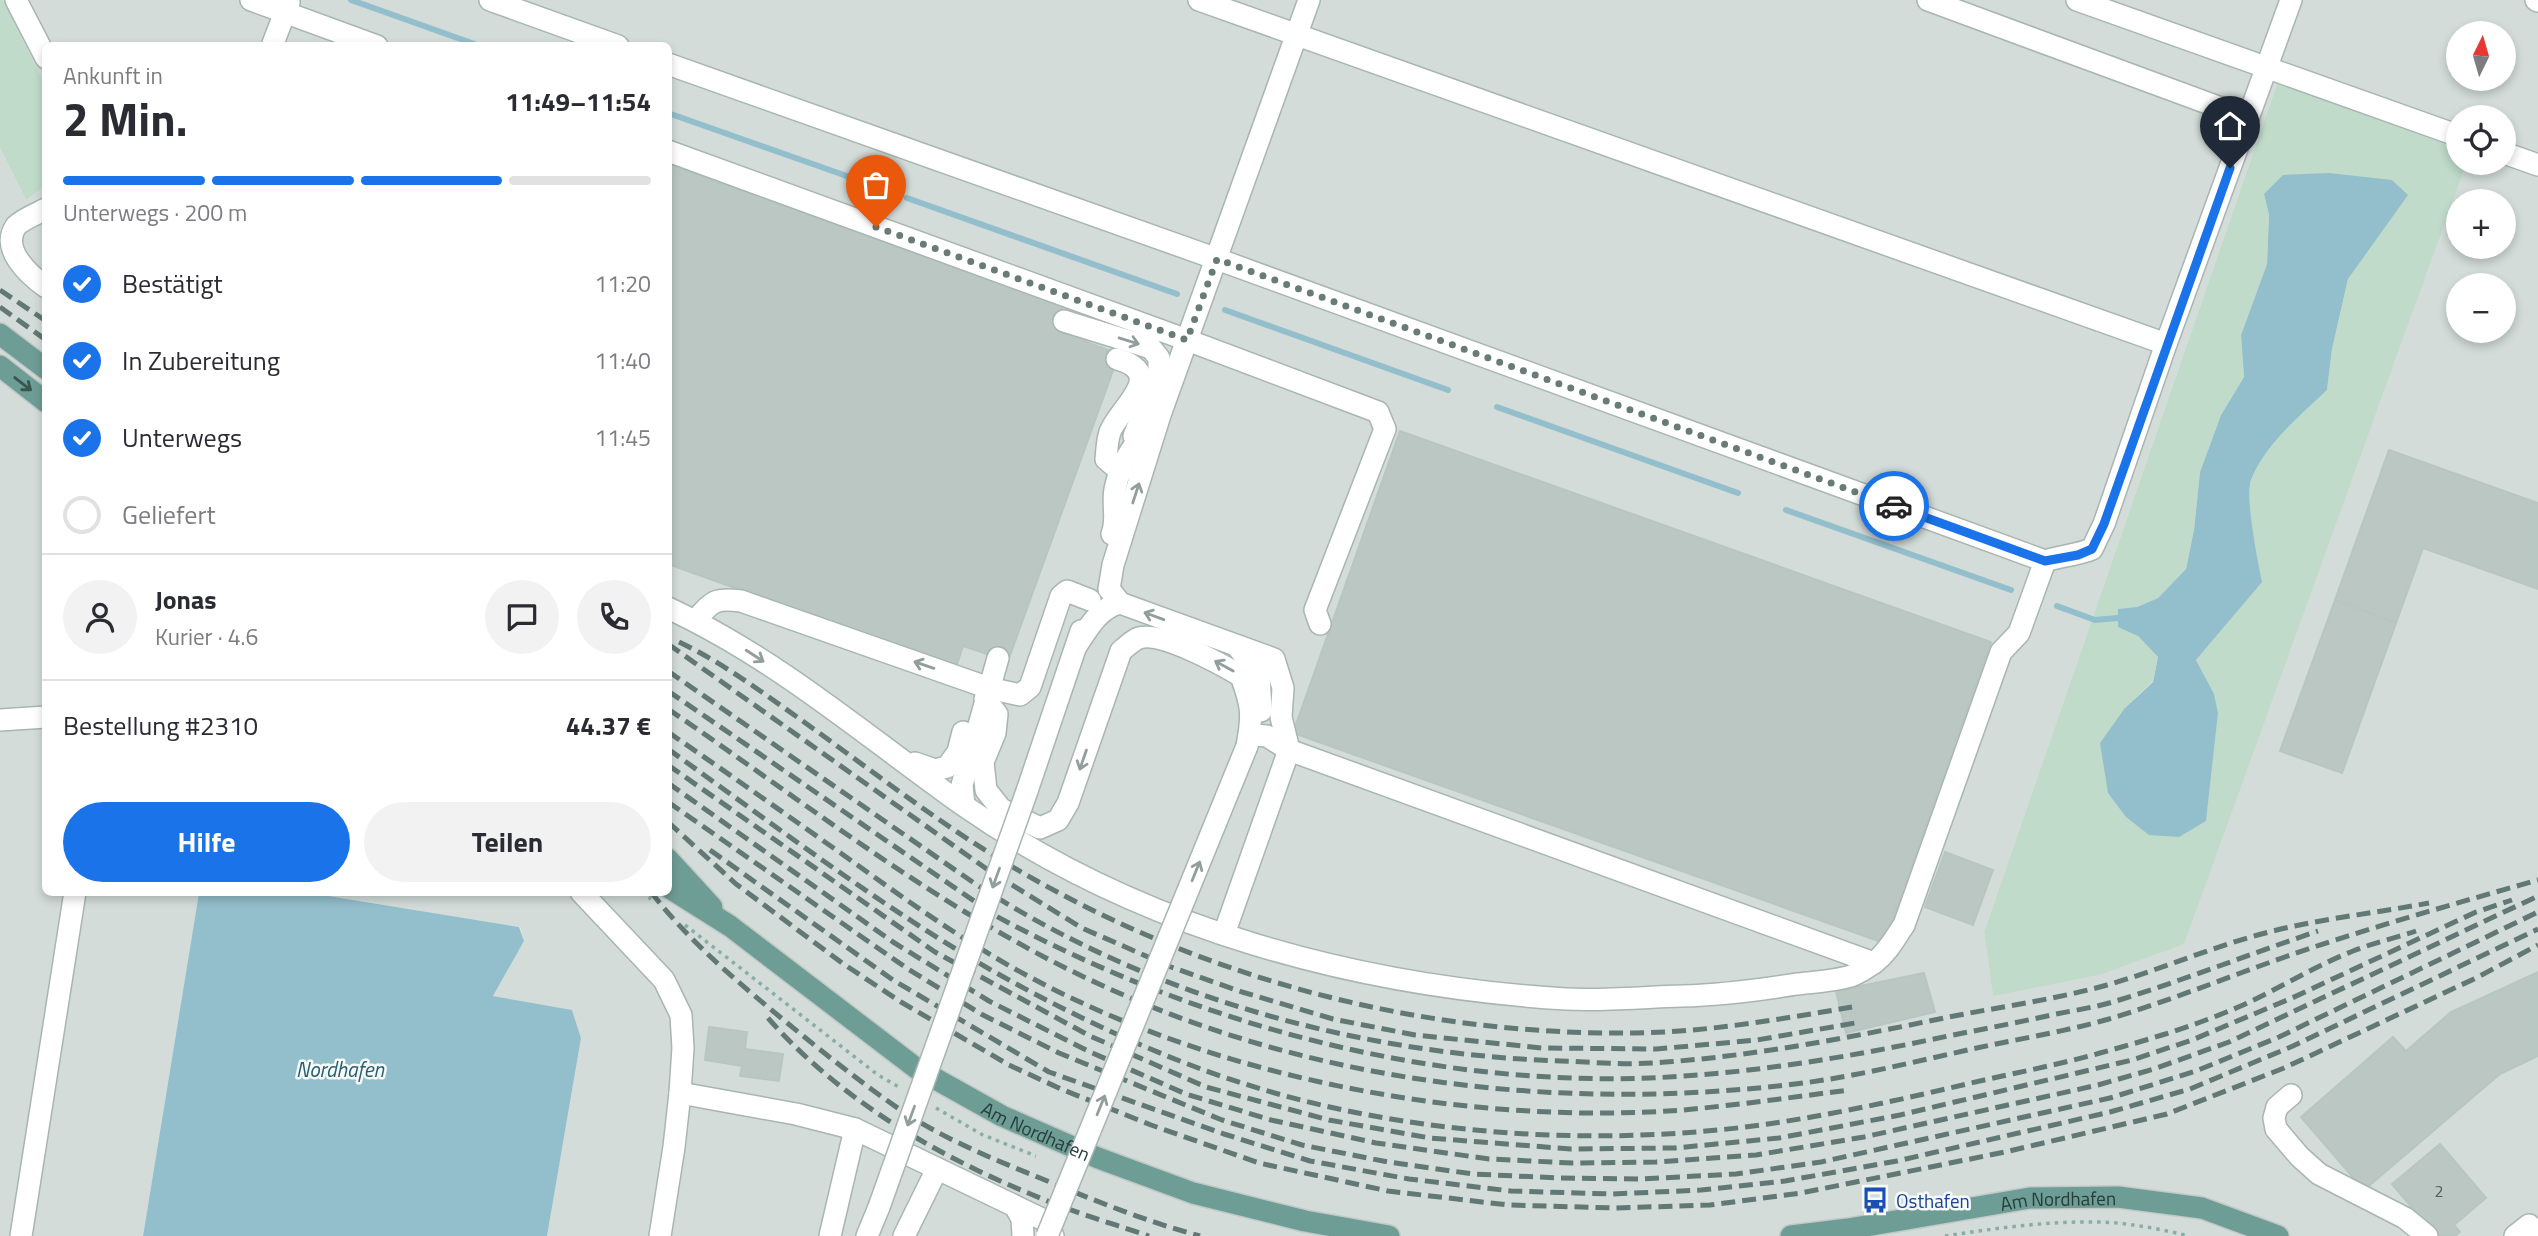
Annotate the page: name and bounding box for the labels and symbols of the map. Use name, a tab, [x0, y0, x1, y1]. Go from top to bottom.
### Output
north arrow	[2446, 21, 2516, 91]
pin	[2200, 96, 2260, 168]
pin	[846, 155, 906, 227]
one-way arrow	[1118, 335, 1140, 348]
one-way arrow	[13, 376, 31, 391]
courier	[1859, 471, 1929, 541]
one-way arrow	[1130, 483, 1143, 505]
one-way arrow	[1144, 609, 1166, 621]
one-way arrow	[744, 649, 764, 663]
one-way arrow	[914, 658, 936, 670]
one-way arrow	[1214, 659, 1234, 673]
one-way arrow	[1076, 748, 1088, 770]
one-way arrow	[1190, 861, 1203, 883]
one-way arrow	[989, 867, 1001, 889]
water label: Nordhafen	[296, 1053, 384, 1085]
street label: Am Nordhafen	[977, 1093, 1095, 1168]
one-way arrow	[1095, 1094, 1108, 1116]
one-way arrow	[904, 1104, 916, 1126]
house number: 2	[2435, 1179, 2443, 1203]
street label: Am Nordhafen	[1998, 1183, 2116, 1217]
bus stop icon: Osthafen	[1860, 1185, 1890, 1215]
place label: Osthafen	[1896, 1186, 1970, 1215]

